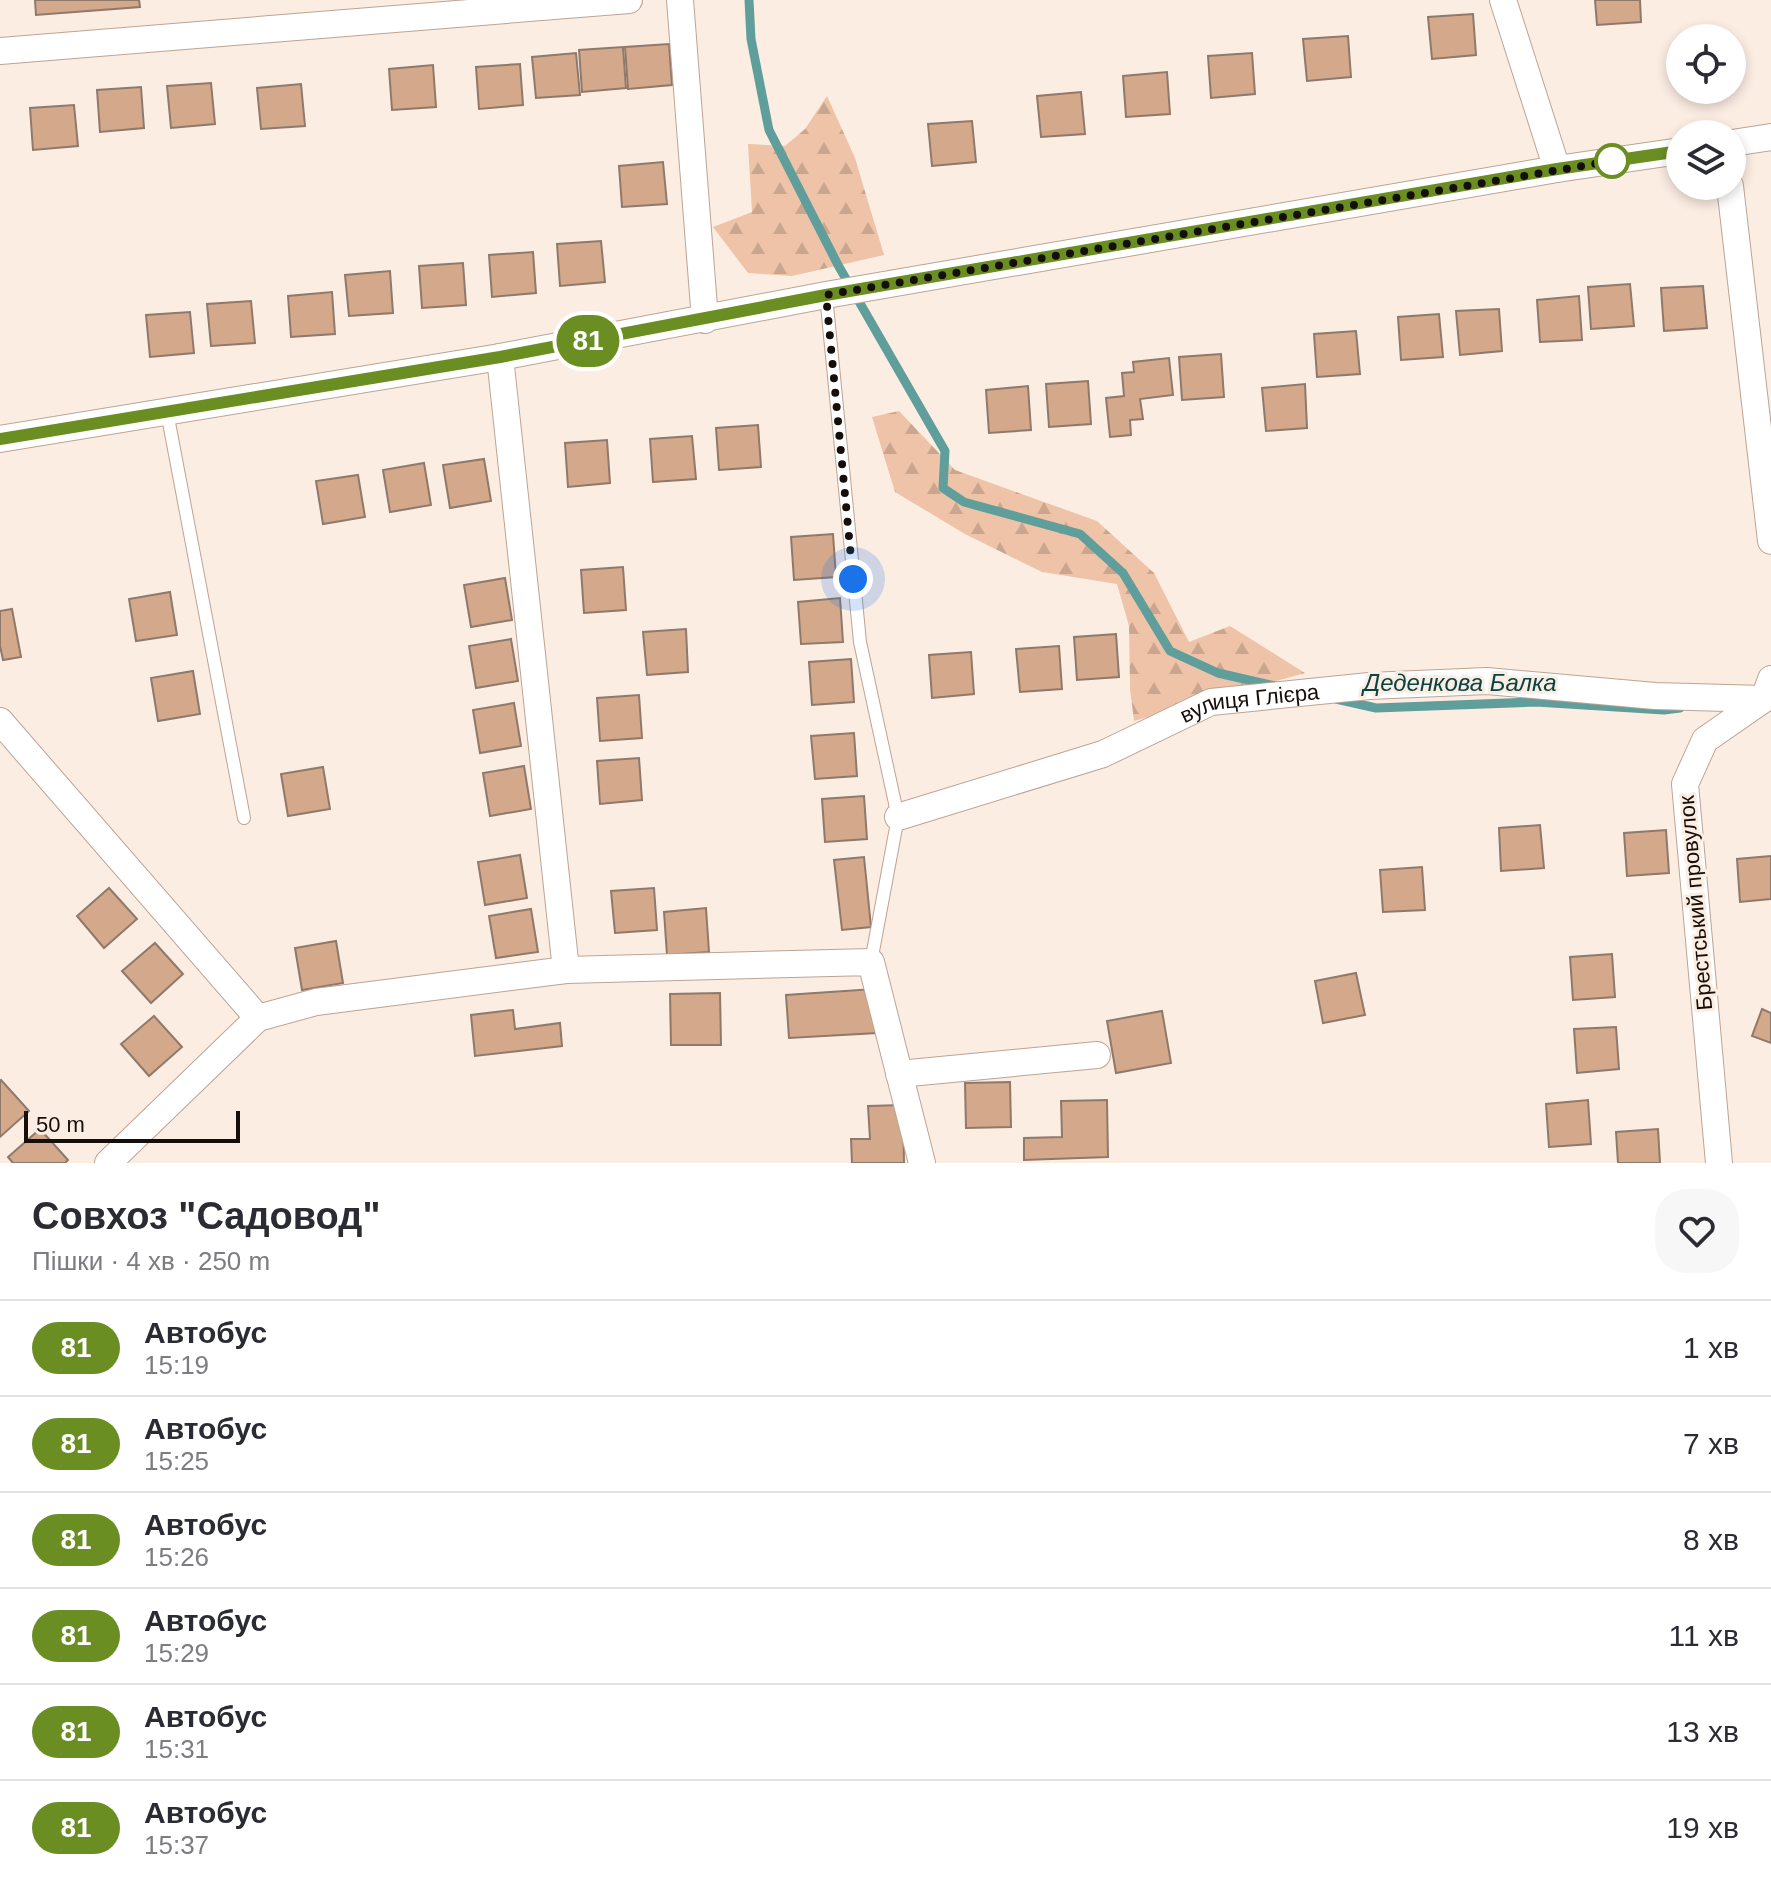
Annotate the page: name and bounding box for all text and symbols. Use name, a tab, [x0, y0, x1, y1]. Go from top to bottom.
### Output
map controls	[1666, 24, 1746, 200]
button: locate	[1666, 24, 1746, 104]
button: layers	[1666, 120, 1746, 200]
unlabelled marker	[1595, 144, 1629, 178]
line badge: 81	[552, 315, 624, 367]
text: 81	[572, 325, 604, 356]
your location	[833, 559, 873, 599]
water label: Деденкова Балка	[1360, 669, 1557, 696]
street label: вулиця Глієра	[1176, 679, 1321, 728]
street label: Брестський провулок	[1674, 794, 1717, 1011]
scale bar	[24, 1107, 240, 1143]
text: 50 m	[36, 1112, 85, 1137]
button: heart	[1655, 1189, 1739, 1273]
text: Совхоз "Садовод"	[32, 1195, 380, 1237]
text: Пішки · 4 хв · 250 m	[32, 1246, 270, 1276]
text: Автобус	[144, 1316, 267, 1349]
text: 1 хв	[1683, 1331, 1739, 1364]
text: 81	[60, 1332, 92, 1363]
text: 15:19	[144, 1350, 209, 1380]
text: Автобус	[144, 1412, 267, 1445]
text: 7 хв	[1683, 1427, 1739, 1460]
text: 81	[60, 1428, 92, 1459]
text: 15:25	[144, 1446, 209, 1476]
text: Автобус	[144, 1508, 267, 1541]
text: 8 хв	[1683, 1523, 1739, 1556]
text: 81	[60, 1524, 92, 1555]
text: 15:26	[144, 1542, 209, 1572]
text: Автобус	[144, 1604, 267, 1637]
text: 11 хв	[1669, 1619, 1739, 1652]
text: 81	[60, 1620, 92, 1651]
text: 15:29	[144, 1638, 209, 1668]
text: Автобус	[144, 1700, 267, 1733]
text: 13 хв	[1666, 1715, 1739, 1748]
text: 81	[60, 1716, 92, 1747]
text: 15:31	[144, 1734, 209, 1764]
text: Автобус	[144, 1796, 267, 1829]
text: 19 хв	[1666, 1811, 1739, 1844]
text: 81	[60, 1812, 92, 1843]
text: 15:37	[144, 1830, 209, 1860]

